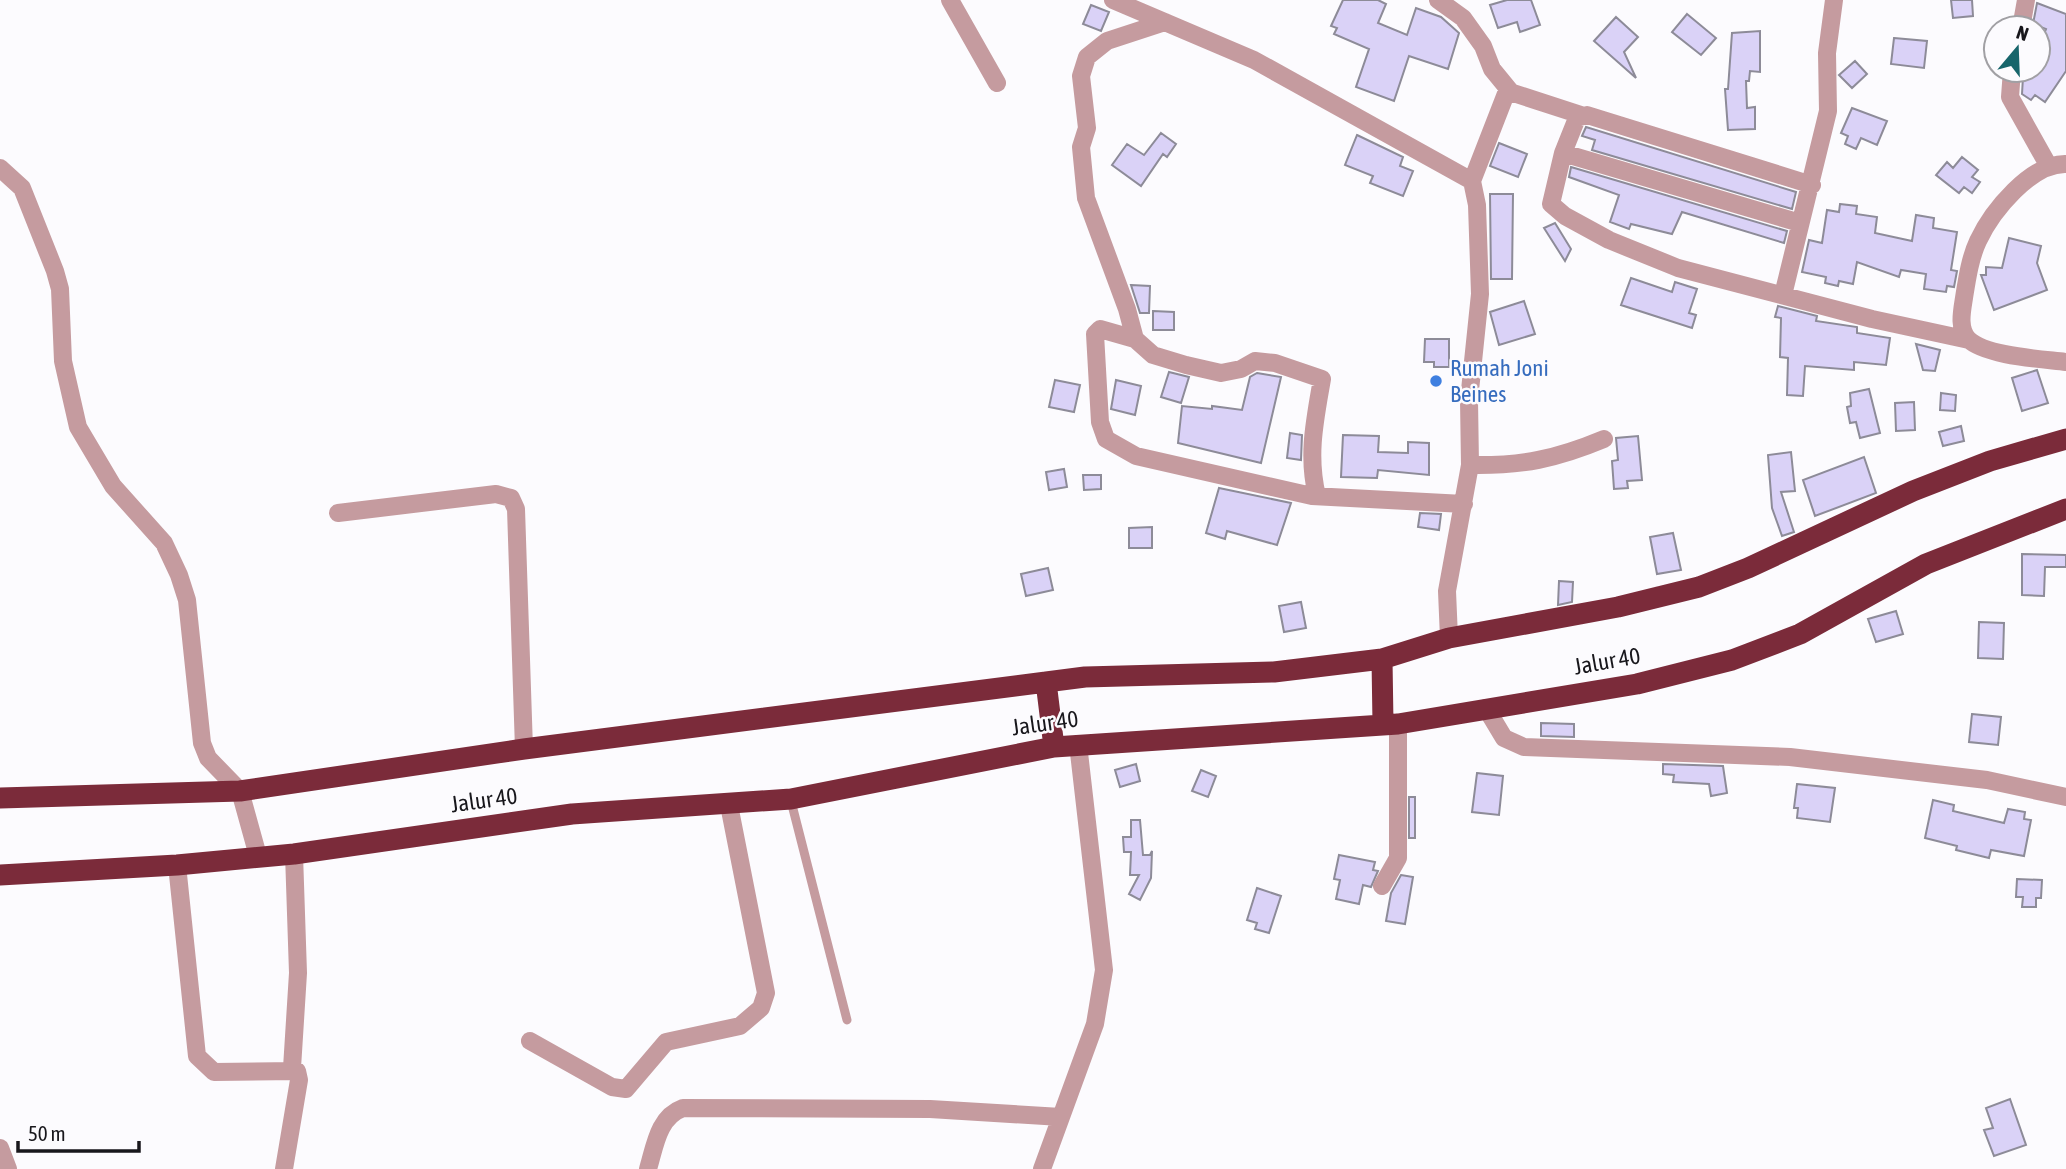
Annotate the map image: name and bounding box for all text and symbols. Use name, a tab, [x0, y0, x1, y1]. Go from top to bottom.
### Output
north arrow	[1982, 14, 2052, 84]
text: N	[2014, 21, 2031, 45]
place label: Rumah Joni Beines	[1450, 355, 1549, 407]
marker: Rumah Joni Beines	[1428, 373, 1444, 389]
street label: Jalur 40	[1572, 642, 1642, 680]
street label: Jalur 40	[1010, 705, 1080, 741]
street label: Jalur 40	[449, 782, 519, 818]
scale bar	[18, 1110, 138, 1154]
text: 50 m	[28, 1121, 66, 1145]

